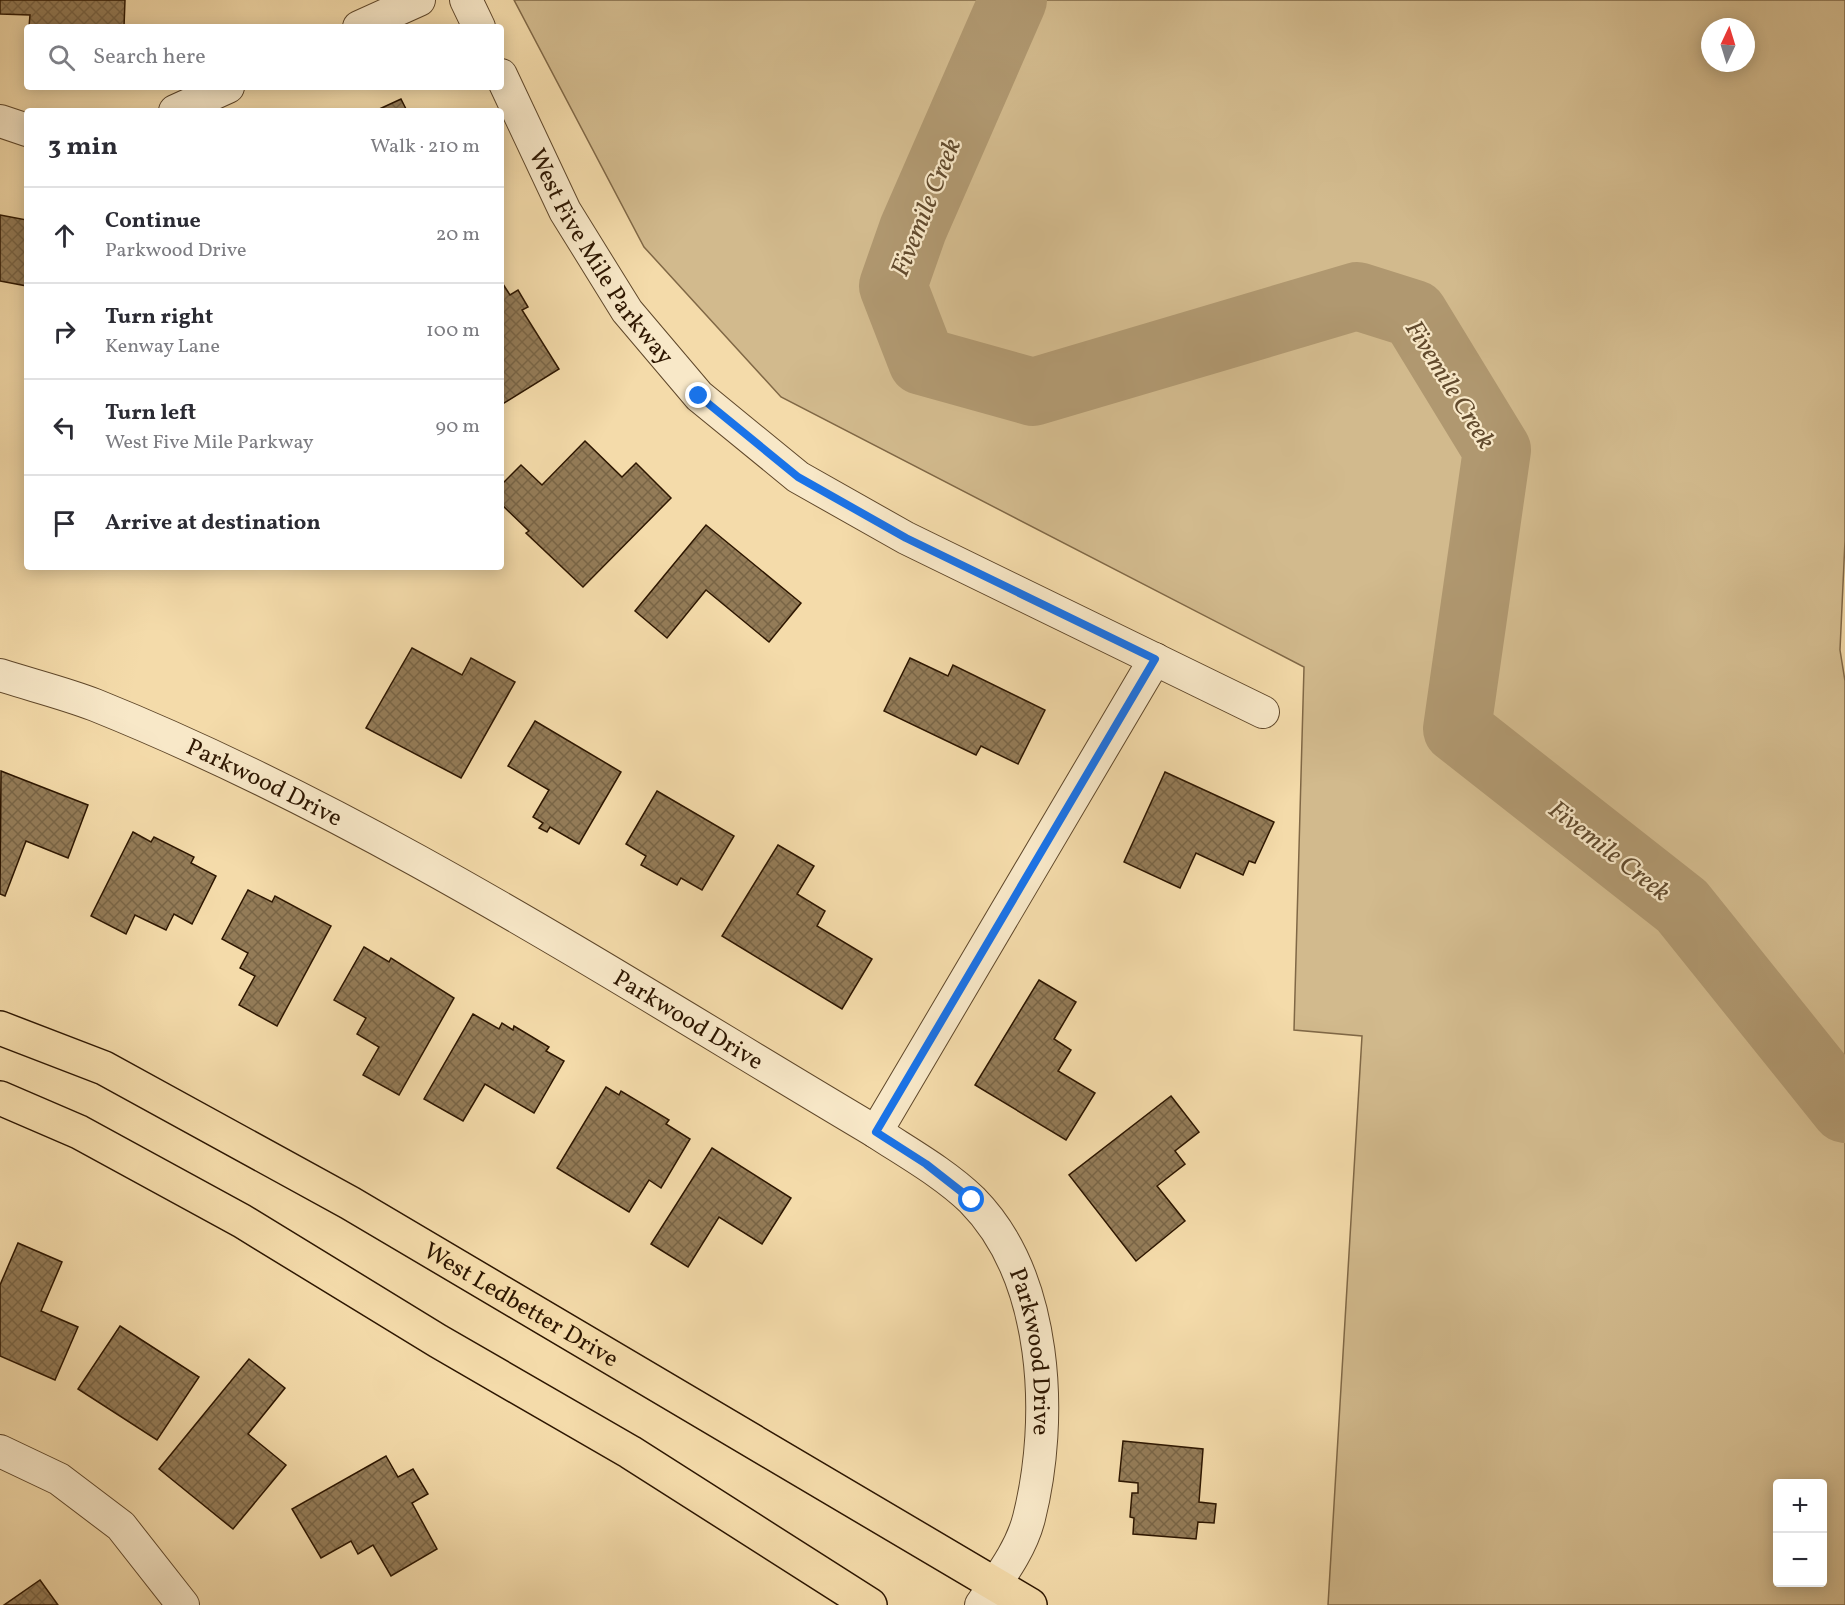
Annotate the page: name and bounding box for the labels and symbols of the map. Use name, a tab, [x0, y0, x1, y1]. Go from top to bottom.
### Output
north arrow	[1701, 18, 1755, 72]
water label: Fivemile Creek	[883, 133, 971, 282]
street label: West Five Mile Parkway	[519, 143, 681, 373]
water label: Fivemile Creek	[1395, 314, 1503, 456]
route end	[685, 382, 711, 408]
street label: Parkwood Drive	[180, 731, 348, 836]
water label: Fivemile Creek	[1540, 792, 1677, 911]
street label: Parkwood Drive	[606, 963, 769, 1079]
route start	[958, 1186, 984, 1212]
street label: West Ledbetter Drive	[416, 1235, 624, 1377]
street label: Parkwood Drive	[999, 1263, 1057, 1436]

